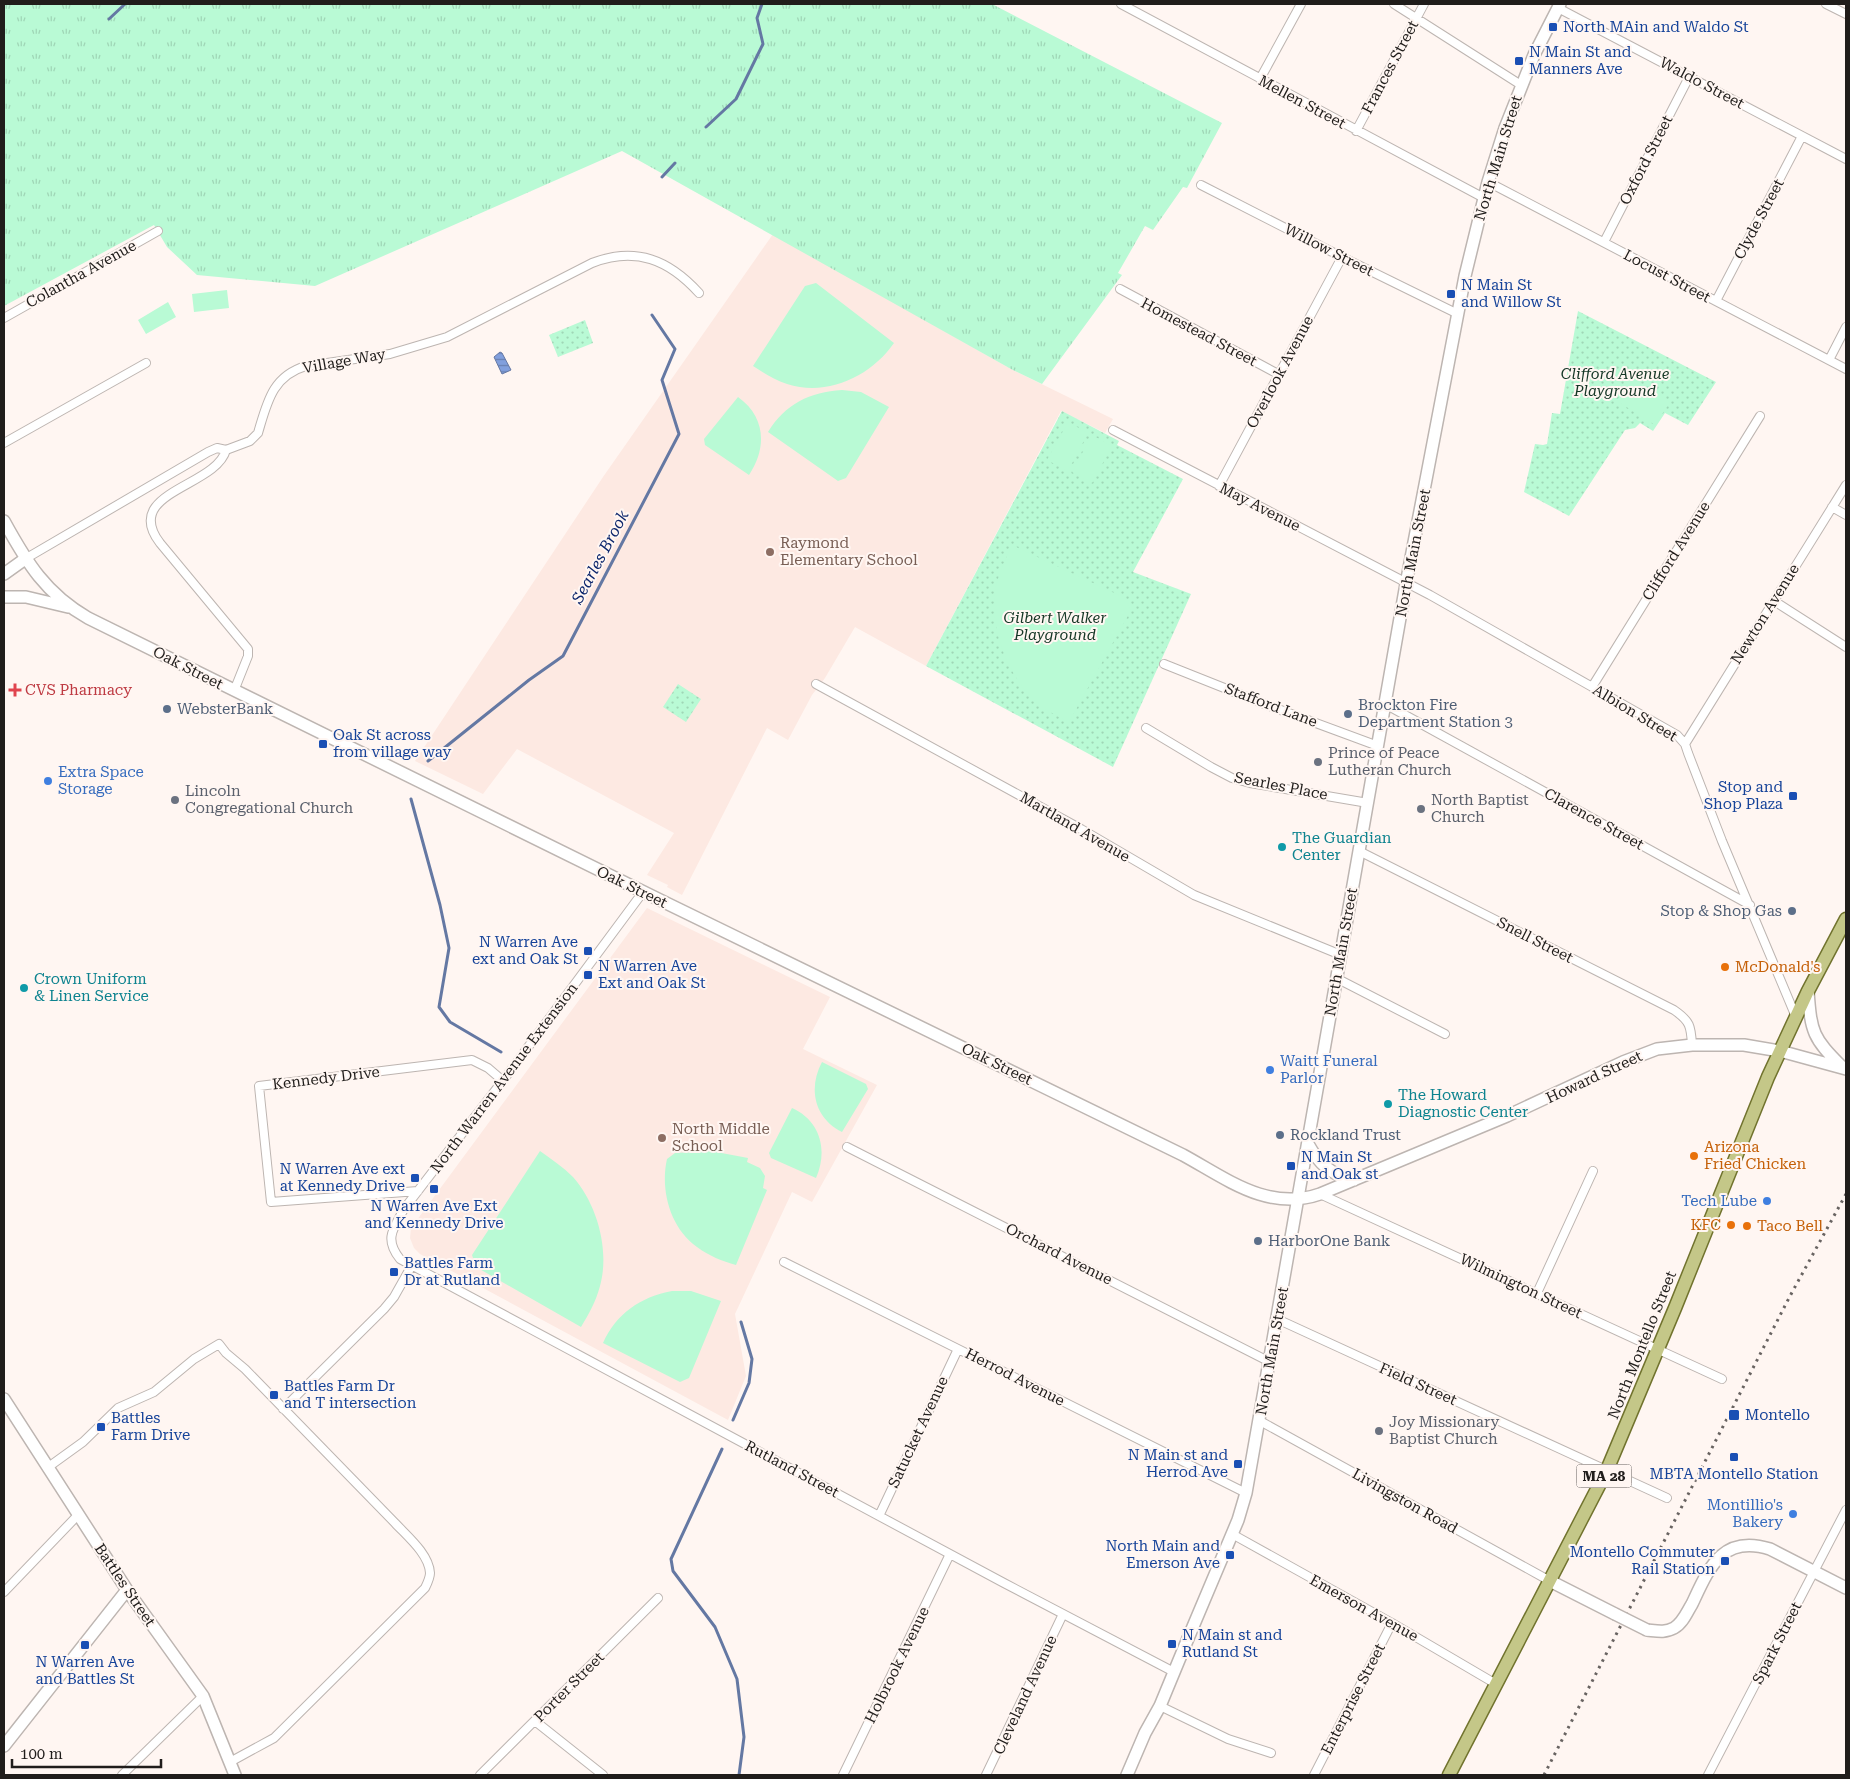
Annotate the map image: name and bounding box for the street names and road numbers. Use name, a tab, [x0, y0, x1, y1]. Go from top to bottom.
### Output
street label: Frances Street	[1358, 17, 1422, 117]
street label: Waldo Street	[1657, 53, 1748, 113]
street label: Mellen Street	[1255, 71, 1349, 133]
street label: North Main Street	[1470, 93, 1526, 223]
street label: Oxford Street	[1616, 112, 1676, 208]
street label: Clyde Street	[1730, 175, 1788, 262]
street label: Willow Street	[1282, 220, 1377, 280]
street label: Colantha Avenue	[23, 236, 139, 312]
street label: Locust Street	[1620, 246, 1714, 307]
street label: Homestead Street	[1138, 294, 1260, 370]
street label: Overlook Avenue	[1243, 313, 1317, 431]
street label: Village Way	[301, 345, 387, 377]
street label: May Avenue	[1217, 479, 1303, 535]
street label: North Main Street	[1392, 487, 1434, 619]
street label: Clifford Avenue	[1638, 498, 1714, 604]
street label: Newton Avenue	[1727, 561, 1803, 667]
street label: Oak Street	[150, 643, 226, 694]
street label: Stafford Lane	[1222, 679, 1320, 731]
street label: Albion Street	[1589, 681, 1681, 746]
street label: Searles Place	[1233, 768, 1329, 804]
street label: Clarence Street	[1541, 784, 1647, 854]
street label: Martland Avenue	[1017, 788, 1133, 866]
street label: Oak Street	[594, 862, 671, 912]
street label: North Main Street	[1321, 886, 1361, 1018]
street label: Snell Street	[1494, 913, 1577, 967]
street label: North Warren Avenue Extension	[427, 979, 582, 1177]
street label: Oak Street	[959, 1039, 1036, 1089]
street label: Howard Street	[1543, 1047, 1645, 1107]
street label: Kennedy Drive	[271, 1062, 381, 1094]
street label: Orchard Avenue	[1003, 1219, 1115, 1289]
street label: Wilmington Street	[1457, 1250, 1585, 1322]
street label: North Montello Street	[1604, 1268, 1680, 1422]
street label: North Main Street	[1252, 1285, 1292, 1417]
street label: Herrod Avenue	[962, 1344, 1068, 1410]
street label: Field Street	[1376, 1359, 1460, 1409]
street label: Satucket Avenue	[884, 1373, 952, 1491]
street label: Rutland Street	[742, 1437, 842, 1502]
road number: MA 28	[1576, 1464, 1632, 1488]
street label: Livingston Road	[1349, 1465, 1461, 1538]
street label: Battles Street	[91, 1540, 160, 1630]
street label: Emerson Avenue	[1307, 1571, 1421, 1645]
street label: Spark Street	[1749, 1599, 1806, 1687]
street label: Holbrook Avenue	[861, 1604, 933, 1726]
street label: Cleveland Avenue	[989, 1632, 1061, 1758]
street label: Enterprise Street	[1317, 1640, 1389, 1757]
street label: Porter Street	[530, 1648, 608, 1726]

